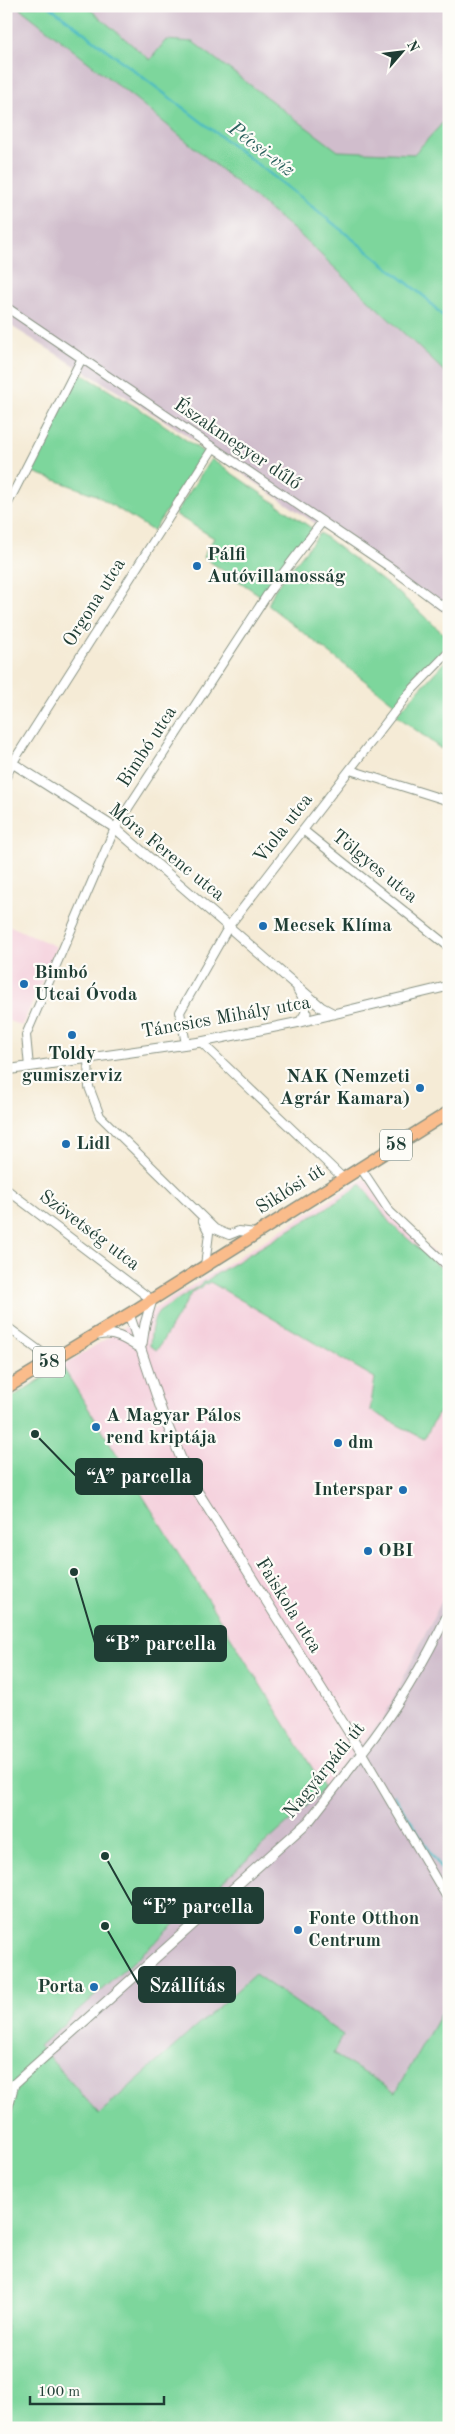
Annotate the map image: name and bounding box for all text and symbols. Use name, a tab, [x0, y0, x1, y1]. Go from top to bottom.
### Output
north arrow	[378, 28, 428, 78]
text: N	[404, 38, 421, 55]
water label: Pécsi-víz	[223, 118, 298, 181]
street label: Északmegyer dűlő	[170, 392, 306, 494]
place label: Pálfi Autóvillamosság	[207, 546, 346, 587]
street label: Orgona utca	[60, 555, 130, 651]
marker: Pálfi Autóvillamosság	[191, 560, 203, 572]
street label: Bimbó utca	[115, 703, 181, 791]
street label: Viola utca	[251, 790, 317, 867]
street label: Móra Ferenc utca	[104, 801, 228, 906]
street label: Tölgyes utca	[327, 827, 421, 908]
place label: Mecsek Klíma	[273, 917, 392, 936]
marker: Mecsek Klíma	[257, 920, 269, 932]
place label: Bimbó Utcai Óvoda	[34, 964, 138, 1005]
marker: Bimbó Utcai Óvoda	[18, 978, 30, 990]
street label: Táncsics Mihály utca	[140, 994, 313, 1042]
marker: Toldy gumiszerviz	[66, 1029, 78, 1041]
place label: Toldy gumiszerviz	[22, 1045, 122, 1086]
place label: NAK (Nemzeti Agrár Kamara)	[280, 1068, 410, 1109]
marker: NAK (Nemzeti Agrár Kamara)	[414, 1082, 426, 1094]
road number: 58	[380, 1130, 412, 1160]
place label: Lidl	[76, 1135, 111, 1154]
marker: Lidl	[60, 1138, 72, 1150]
street label: Siklósi út	[253, 1162, 329, 1218]
street label: Szövetség utca	[35, 1187, 143, 1275]
road number: 58	[33, 1346, 65, 1378]
place label: A Magyar Pálos rend kriptája	[106, 1407, 241, 1448]
marker: A Magyar Pálos rend kriptája	[90, 1421, 102, 1433]
place label: dm	[348, 1434, 373, 1453]
marker: dm	[332, 1437, 344, 1449]
callout: “A” parcella	[76, 1459, 202, 1494]
text: “A” parcella	[86, 1467, 192, 1488]
place label: Interspar	[314, 1481, 393, 1500]
marker: Interspar	[397, 1484, 409, 1496]
place label: OBI	[378, 1542, 413, 1561]
marker: OBI	[362, 1545, 374, 1557]
street label: Faiskola utca	[251, 1555, 325, 1657]
callout: “B” parcella	[95, 1626, 226, 1661]
text: “B” parcella	[106, 1634, 216, 1655]
street label: Nagyárpádi út	[281, 1719, 369, 1823]
callout: “E” parcella	[133, 1888, 263, 1923]
text: “E” parcella	[143, 1897, 253, 1918]
place label: Fonte Otthon Centrum	[308, 1910, 419, 1951]
marker: Fonte Otthon Centrum	[292, 1924, 304, 1936]
callout: Szállítás	[139, 1967, 235, 2002]
text: Szállítás	[149, 1977, 225, 1997]
place label: Porta	[37, 1978, 84, 1997]
marker: Porta	[88, 1981, 100, 1993]
scale bar	[30, 2374, 164, 2406]
text: 100 m	[38, 2385, 80, 2400]

